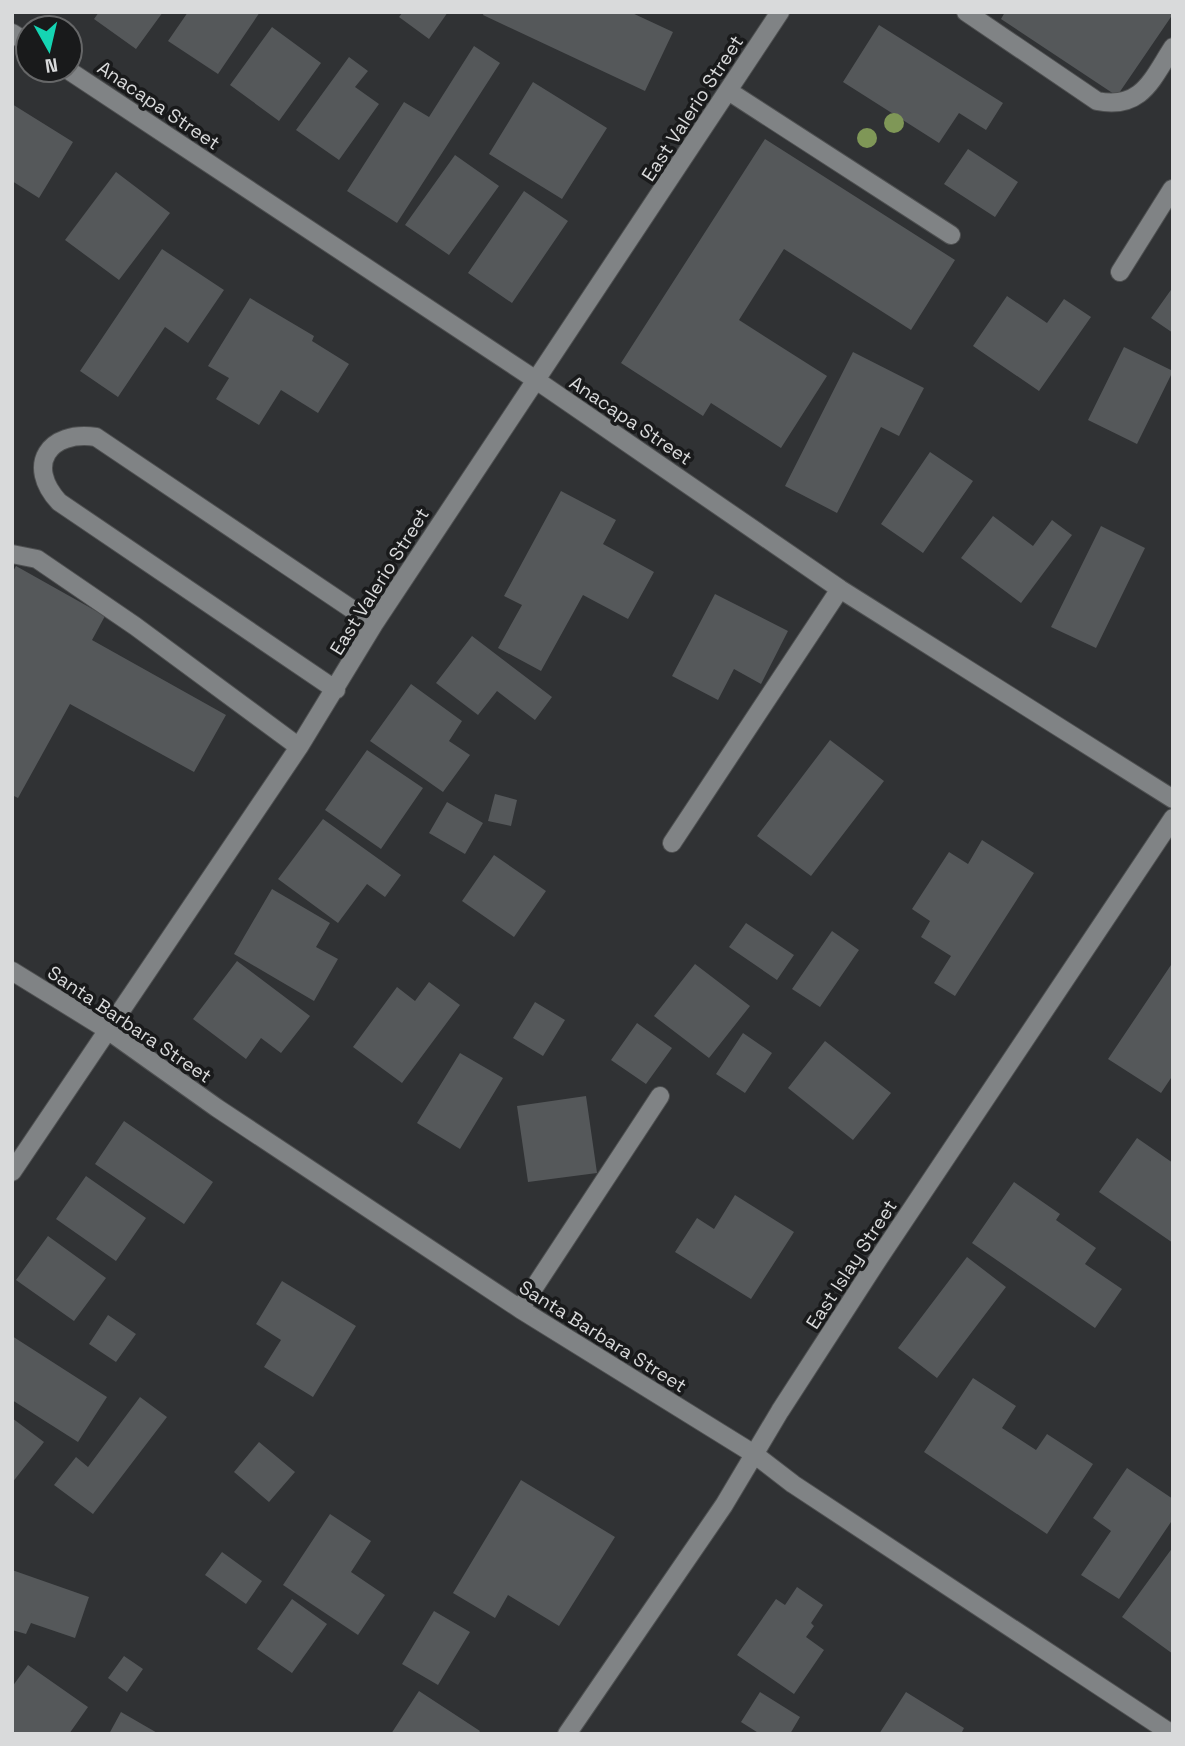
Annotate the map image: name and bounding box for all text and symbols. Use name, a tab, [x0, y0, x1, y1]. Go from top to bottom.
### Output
north arrow	[14, 14, 84, 84]
street label: East Valerio Street	[636, 31, 749, 186]
text: N	[43, 52, 59, 79]
street label: Anacapa Street	[93, 55, 225, 156]
street label: Anacapa Street	[565, 370, 697, 471]
street label: East Valerio Street	[324, 503, 435, 660]
street label: Santa Barbara Street	[43, 960, 217, 1089]
street label: East Islay Street	[800, 1195, 903, 1334]
street label: Santa Barbara Street	[514, 1275, 691, 1398]

